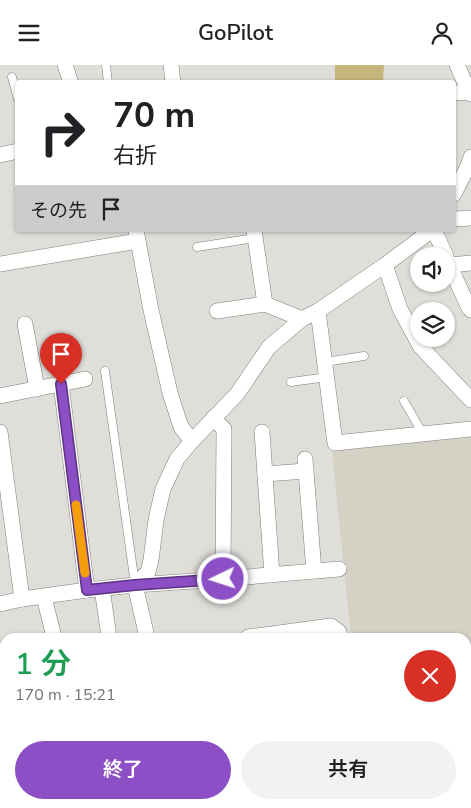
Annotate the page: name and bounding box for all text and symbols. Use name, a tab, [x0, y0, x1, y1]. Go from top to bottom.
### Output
text: GoPilot	[198, 18, 273, 48]
icon: menu	[15, 19, 43, 47]
icon: person	[428, 19, 456, 47]
text: 70 m	[113, 92, 195, 139]
icon: right	[30, 100, 95, 165]
text: 右折	[113, 141, 157, 171]
icon: arrive	[97, 195, 125, 223]
text: その先	[30, 198, 87, 224]
map controls	[410, 247, 455, 347]
button: sound	[410, 247, 455, 292]
button: layers	[410, 302, 455, 347]
pin	[40, 333, 82, 384]
icon: arrive	[47, 340, 75, 368]
position arrow	[196, 552, 248, 604]
text: 1 分	[15, 644, 71, 685]
button: close	[404, 650, 456, 702]
text: 170 m · 15:21	[15, 684, 116, 706]
button: 終了	[15, 741, 231, 799]
button: 共有	[241, 741, 456, 799]

